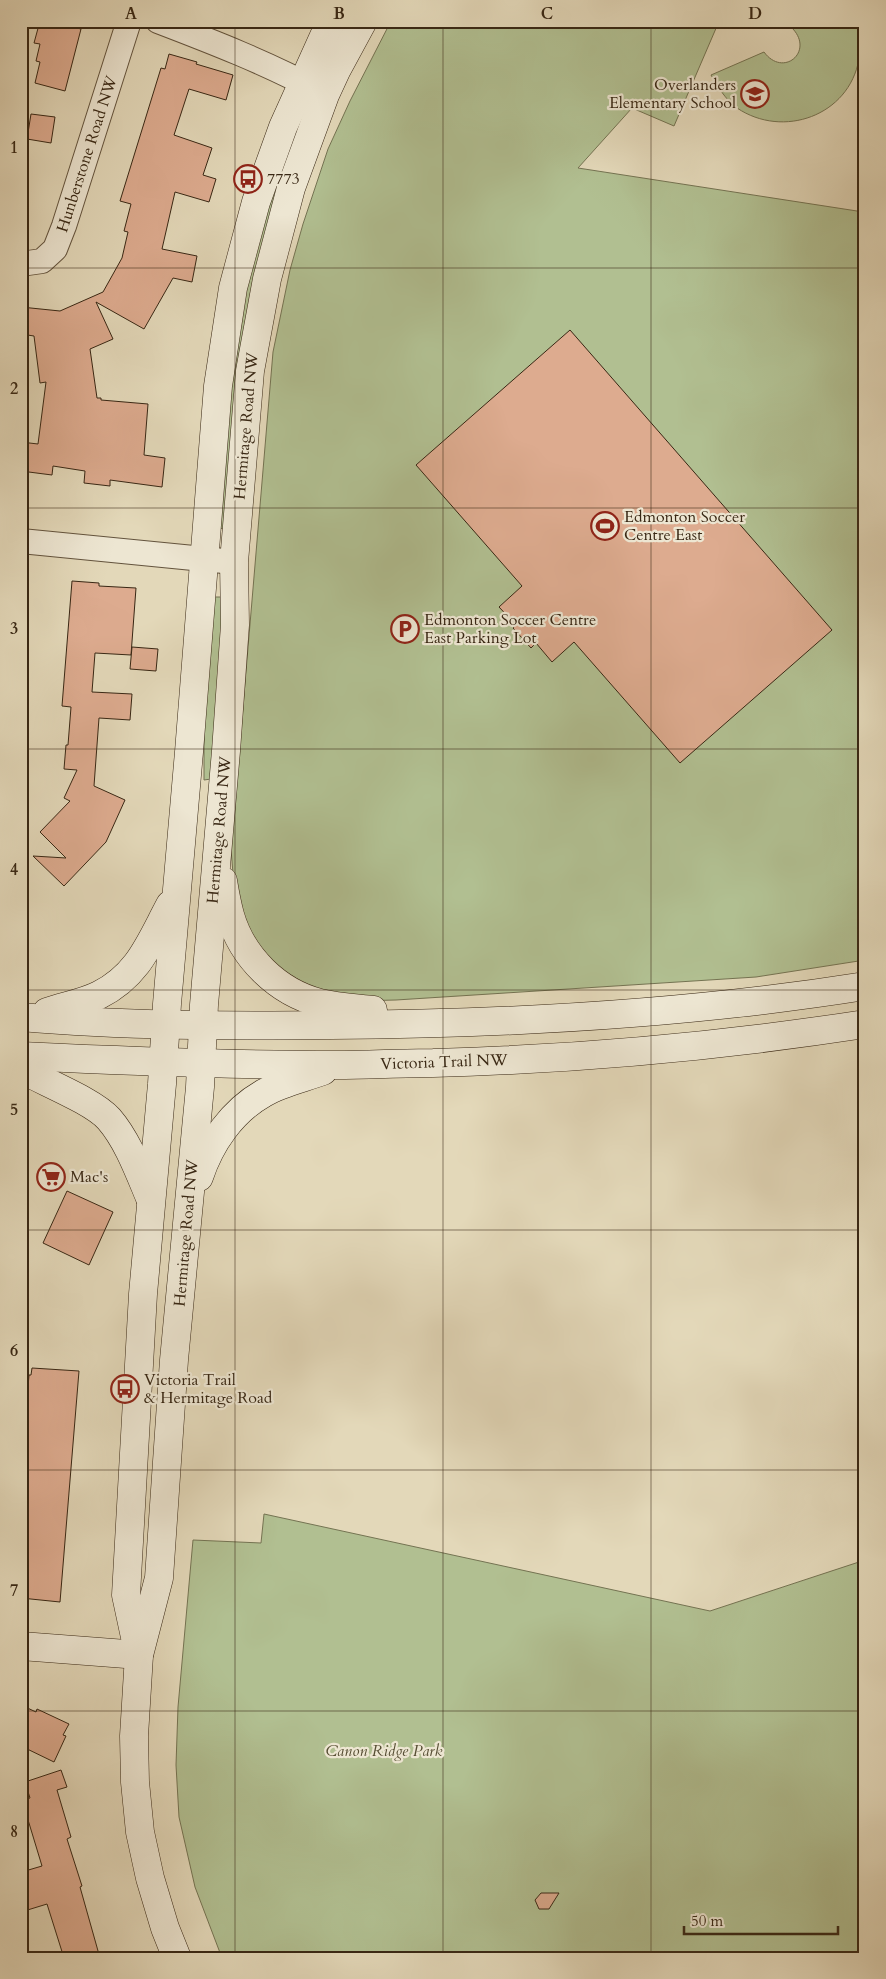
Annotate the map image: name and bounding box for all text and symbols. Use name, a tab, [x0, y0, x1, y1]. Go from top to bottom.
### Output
text: A	[125, 3, 137, 25]
text: B	[333, 3, 345, 25]
text: C	[541, 3, 553, 25]
text: D	[748, 3, 762, 25]
street label: Hunberstone Road NW	[51, 73, 123, 235]
place label: Overlanders Elementary School	[609, 74, 736, 114]
school or university icon: Overlanders Elementary School	[740, 79, 770, 109]
text: 1	[10, 137, 18, 159]
bus stop icon: 7773	[233, 164, 263, 194]
place label: 7773	[267, 168, 300, 190]
street label: Hermitage Road NW	[229, 351, 263, 501]
text: 2	[10, 378, 18, 400]
place label: Edmonton Soccer Centre East	[624, 506, 745, 546]
sports icon: Edmonton Soccer Centre East	[590, 511, 620, 541]
place label: Edmonton Soccer Centre East Parking Lot	[424, 609, 596, 649]
parking icon: Edmonton Soccer Centre East Parking Lot	[390, 614, 420, 644]
text: 3	[10, 618, 18, 640]
street label: Hermitage Road NW	[202, 755, 236, 905]
text: 4	[10, 859, 18, 881]
street label: Victoria Trail NW	[380, 1049, 508, 1075]
text: 5	[10, 1099, 18, 1121]
street label: Hermitage Road NW	[169, 1158, 203, 1308]
supermarket icon: Mac's	[36, 1162, 66, 1192]
place label: Mac's	[70, 1166, 108, 1188]
text: 6	[10, 1340, 18, 1362]
place label: Victoria Trail & Hermitage Road	[144, 1369, 273, 1409]
bus stop icon: Victoria Trail & Hermitage Road	[110, 1374, 140, 1404]
text: 7	[10, 1580, 18, 1602]
park label: Canon Ridge Park	[326, 1740, 443, 1762]
text: 8	[10, 1821, 18, 1843]
scale bar	[684, 1904, 837, 1936]
text: 50 m	[691, 1911, 723, 1931]

